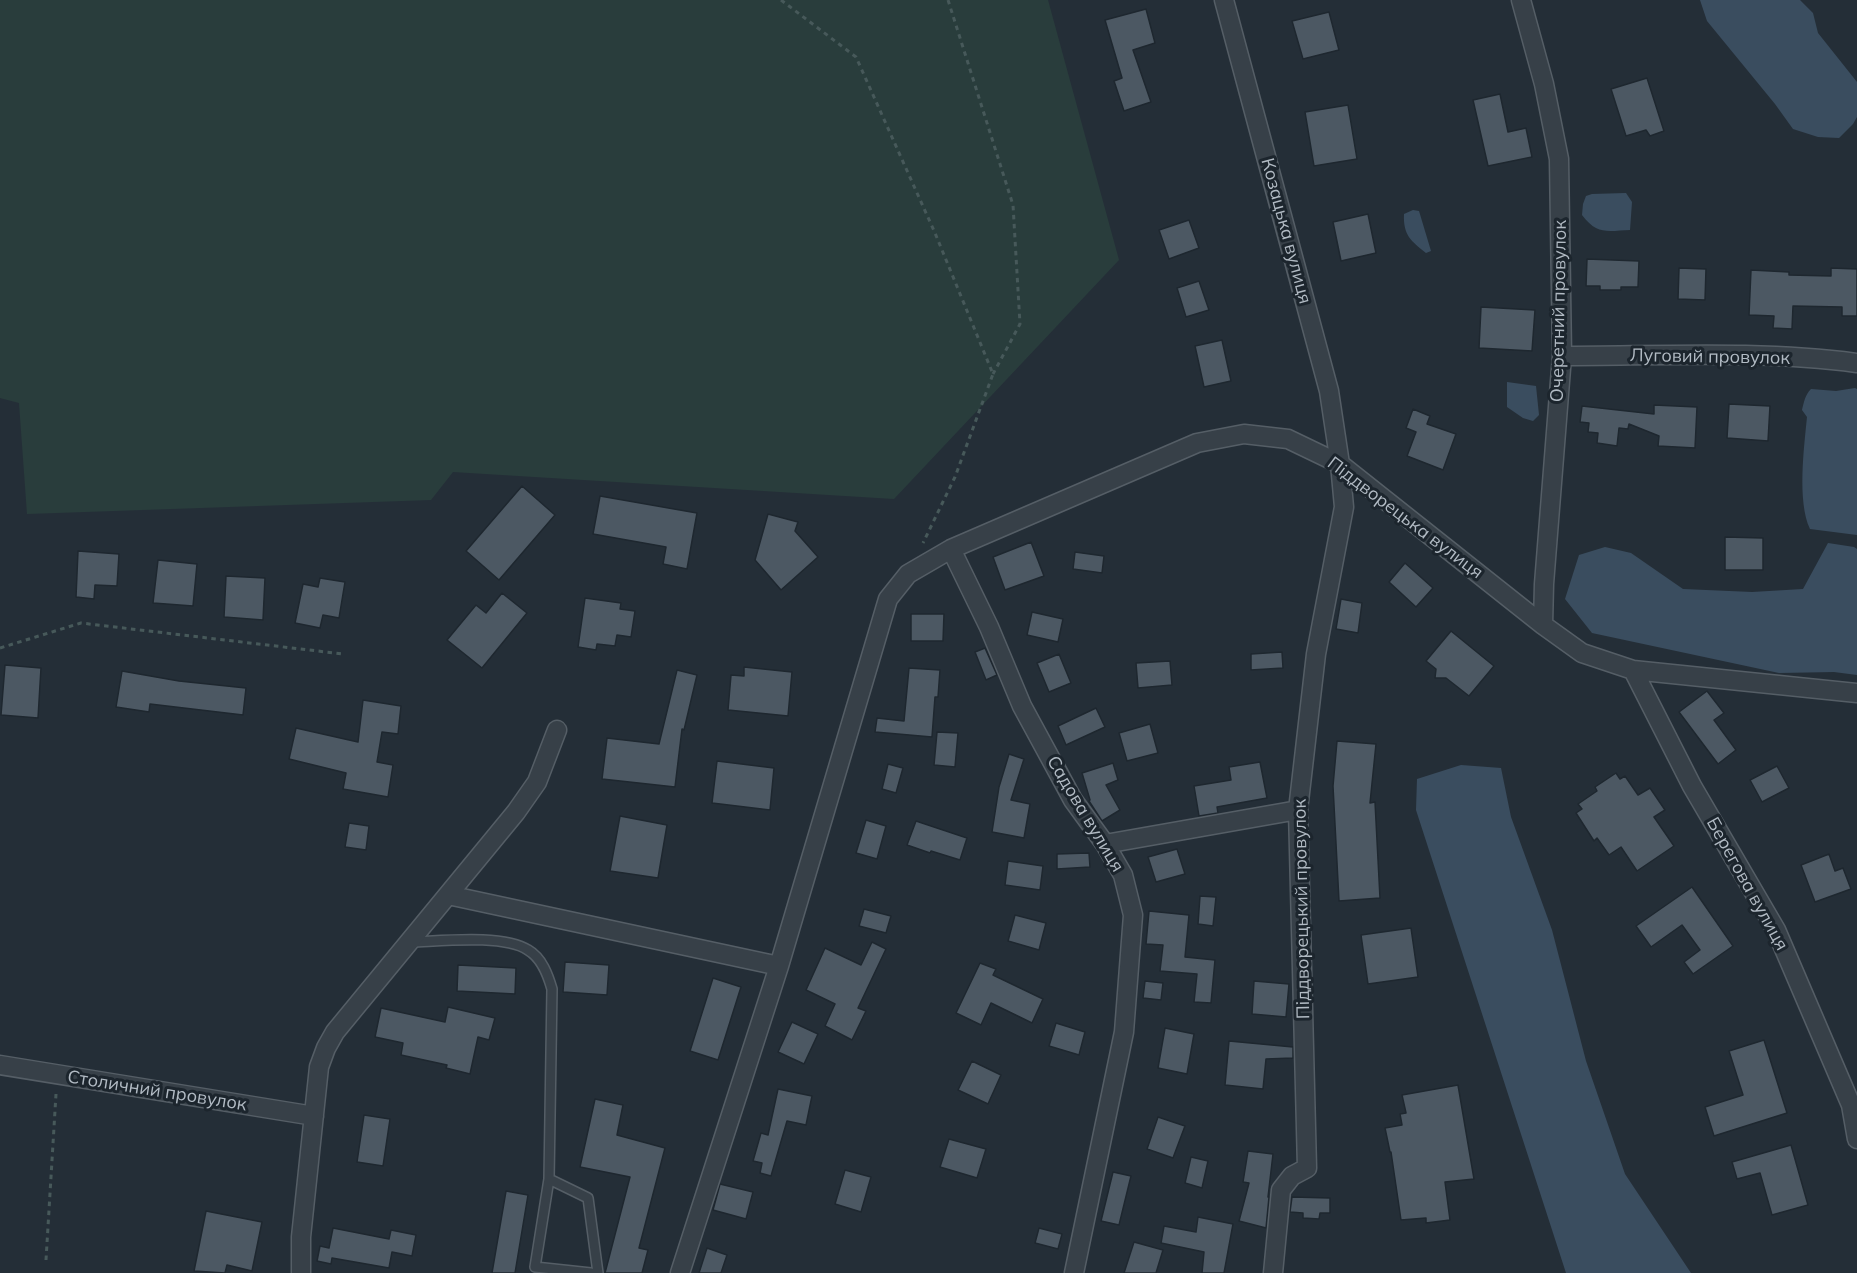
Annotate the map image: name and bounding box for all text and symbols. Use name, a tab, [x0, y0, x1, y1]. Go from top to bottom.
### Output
street label: Козацька вулиця	[1256, 156, 1316, 306]
street label: Очеретний провулок	[1547, 220, 1571, 402]
street label: Луговий провулок	[1630, 345, 1790, 369]
street label: Піддворецька вулиця	[1323, 452, 1487, 584]
street label: Садова вулиця	[1042, 752, 1128, 876]
street label: Піддворецький провулок	[1289, 799, 1315, 1019]
street label: Берегова вулиця	[1702, 814, 1792, 954]
street label: Столичний провулок	[66, 1066, 248, 1116]

